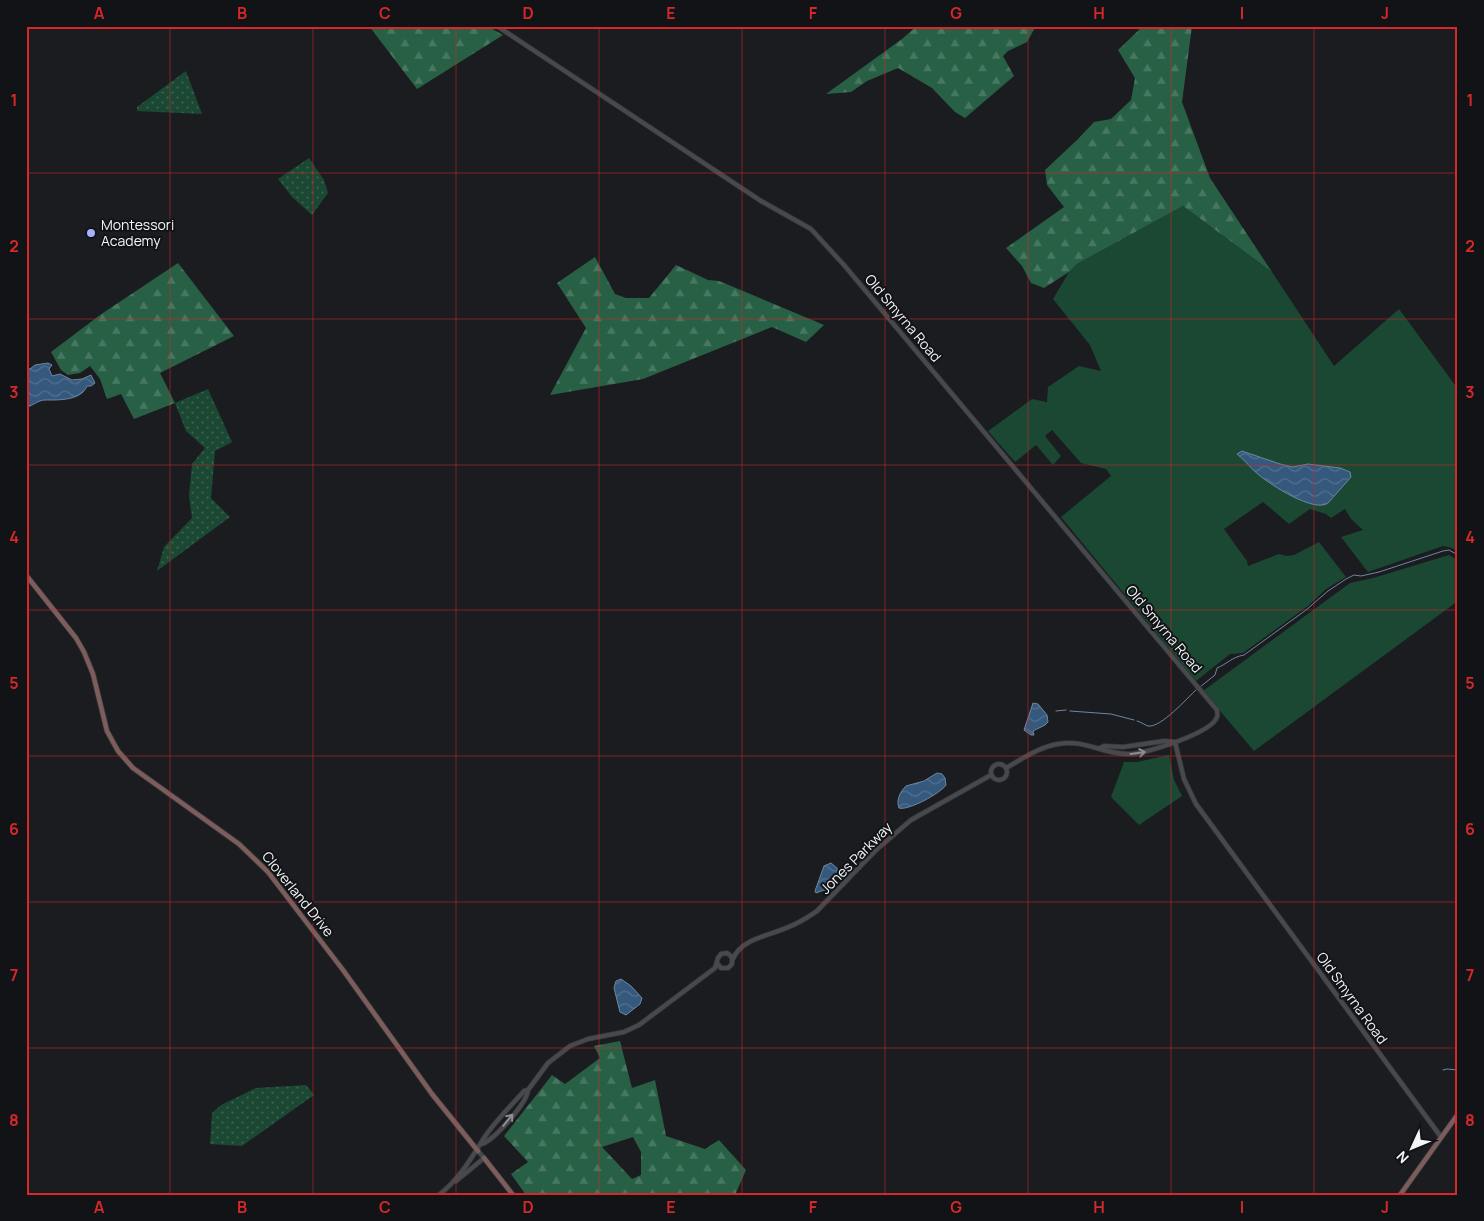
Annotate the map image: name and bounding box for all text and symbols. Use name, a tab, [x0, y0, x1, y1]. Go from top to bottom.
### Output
text: A	[94, 2, 105, 24]
text: B	[237, 2, 247, 24]
text: C	[379, 2, 391, 24]
text: D	[522, 2, 534, 24]
text: E	[666, 2, 676, 24]
text: F	[809, 2, 818, 24]
text: G	[950, 2, 962, 24]
text: H	[1093, 2, 1105, 24]
text: I	[1240, 2, 1244, 24]
text: J	[1381, 2, 1389, 24]
text: 1	[10, 89, 18, 111]
text: 1	[1466, 89, 1474, 111]
place label: Montessori Academy	[101, 215, 174, 250]
marker: Montessori Academy	[85, 227, 97, 239]
text: 2	[9, 235, 19, 257]
text: 2	[1465, 235, 1475, 257]
street label: Old Smyrna Road	[861, 270, 946, 366]
text: 3	[9, 381, 19, 403]
text: 3	[1465, 381, 1475, 403]
text: 4	[9, 526, 19, 548]
text: 4	[1465, 526, 1475, 548]
street label: Old Smyrna Road	[1122, 581, 1207, 677]
text: 5	[9, 672, 19, 694]
text: 5	[1465, 672, 1475, 694]
one-way arrow	[1130, 748, 1146, 758]
street label: Jones Parkway	[816, 817, 896, 898]
text: 6	[9, 818, 19, 840]
text: 6	[1465, 818, 1475, 840]
street label: Cloverland Drive	[258, 847, 339, 940]
street label: Old Smyrna Road	[1313, 948, 1392, 1047]
text: 7	[10, 964, 18, 986]
text: 7	[1466, 964, 1474, 986]
text: 8	[9, 1109, 19, 1131]
text: 8	[1465, 1109, 1475, 1131]
one-way arrow	[503, 1114, 514, 1127]
north arrow	[1386, 1124, 1436, 1174]
text: N	[1392, 1147, 1413, 1168]
text: A	[94, 1196, 105, 1218]
text: B	[237, 1196, 247, 1218]
text: C	[379, 1196, 391, 1218]
text: D	[522, 1196, 534, 1218]
text: E	[666, 1196, 676, 1218]
text: F	[809, 1196, 818, 1218]
text: G	[950, 1196, 962, 1218]
text: H	[1093, 1196, 1105, 1218]
text: I	[1240, 1196, 1244, 1218]
text: J	[1381, 1196, 1389, 1218]

